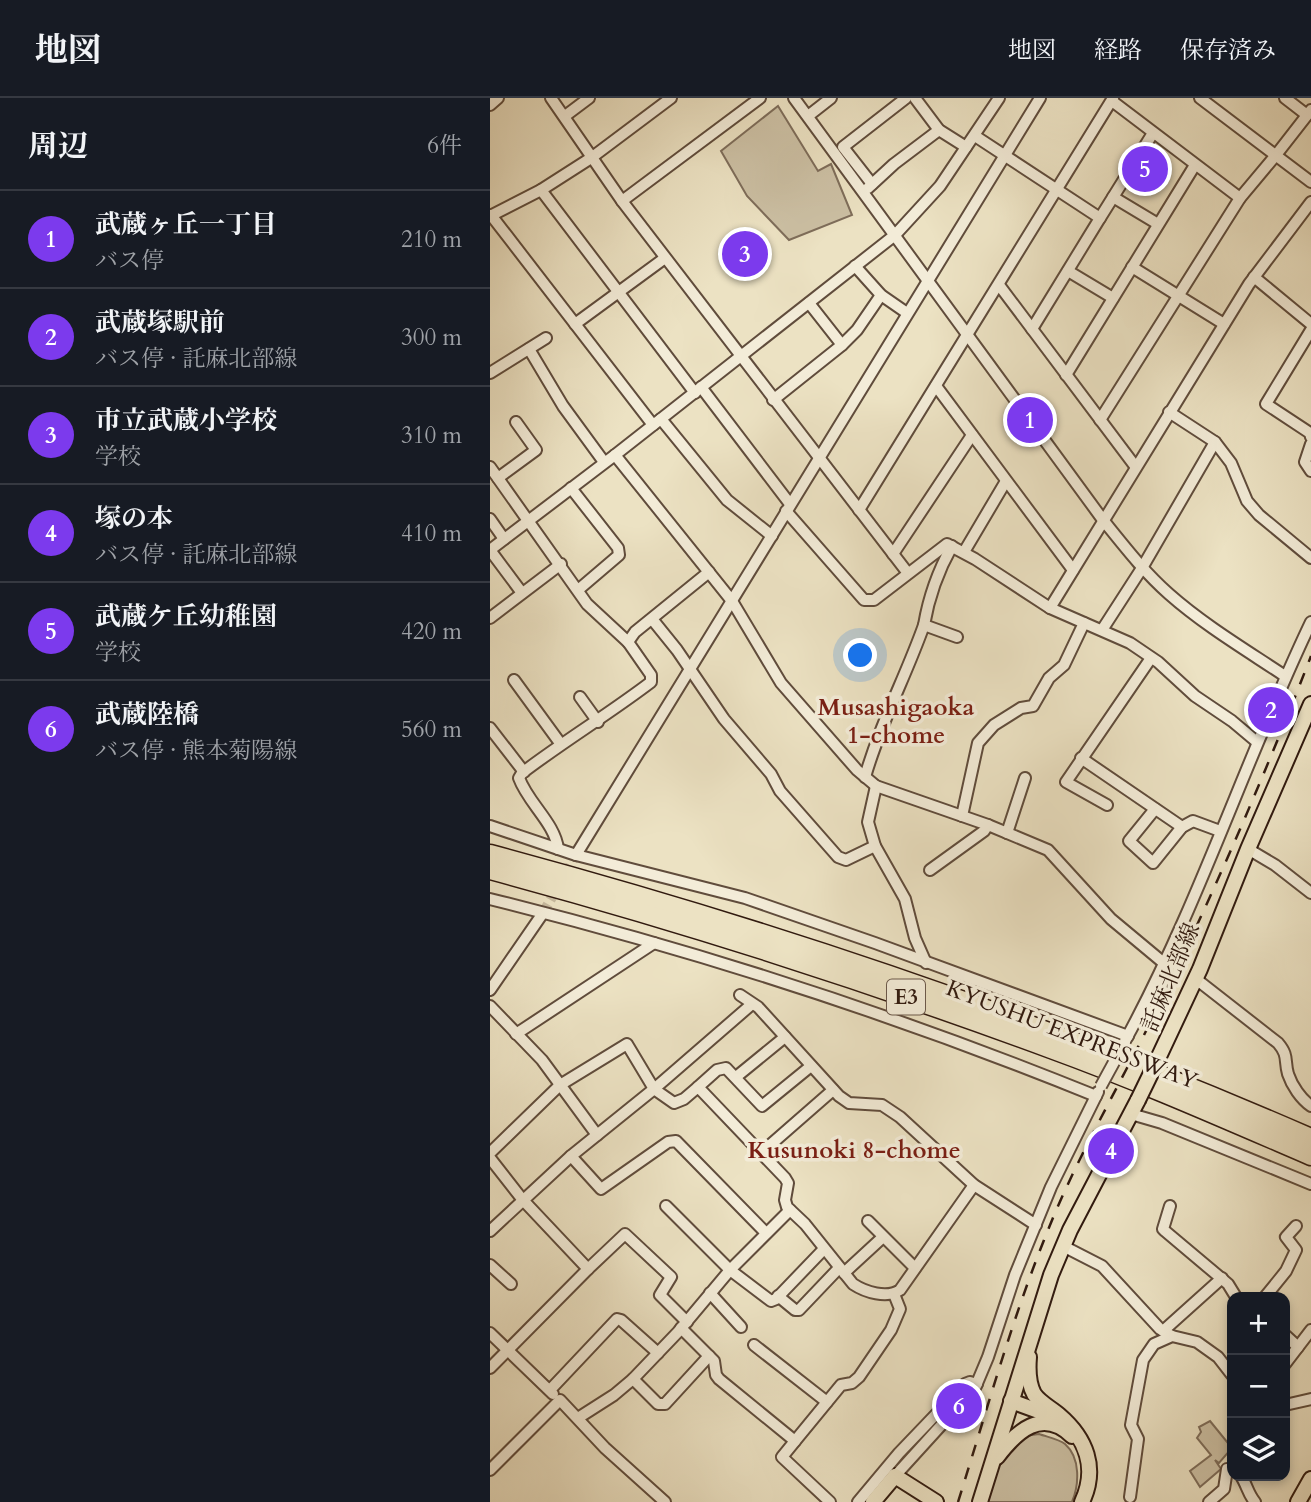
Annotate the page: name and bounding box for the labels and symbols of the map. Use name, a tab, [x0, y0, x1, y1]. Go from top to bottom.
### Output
pin: 5	[1122, 143, 1168, 195]
pin: 3	[722, 228, 768, 280]
pin: 1	[1007, 394, 1053, 446]
your location	[843, 638, 877, 672]
pin: 2	[1248, 684, 1294, 736]
district label: Musashigaoka 1-chome	[818, 691, 974, 752]
street label: 託麻北部線	[1134, 918, 1207, 1036]
street label: KYUSHU EXPRESSWAY	[942, 972, 1203, 1097]
road number: E3	[887, 979, 925, 1014]
pin: 4	[1088, 1125, 1134, 1177]
district label: Kusunoki 8-chome	[747, 1134, 961, 1167]
pin: 6	[936, 1380, 982, 1432]

